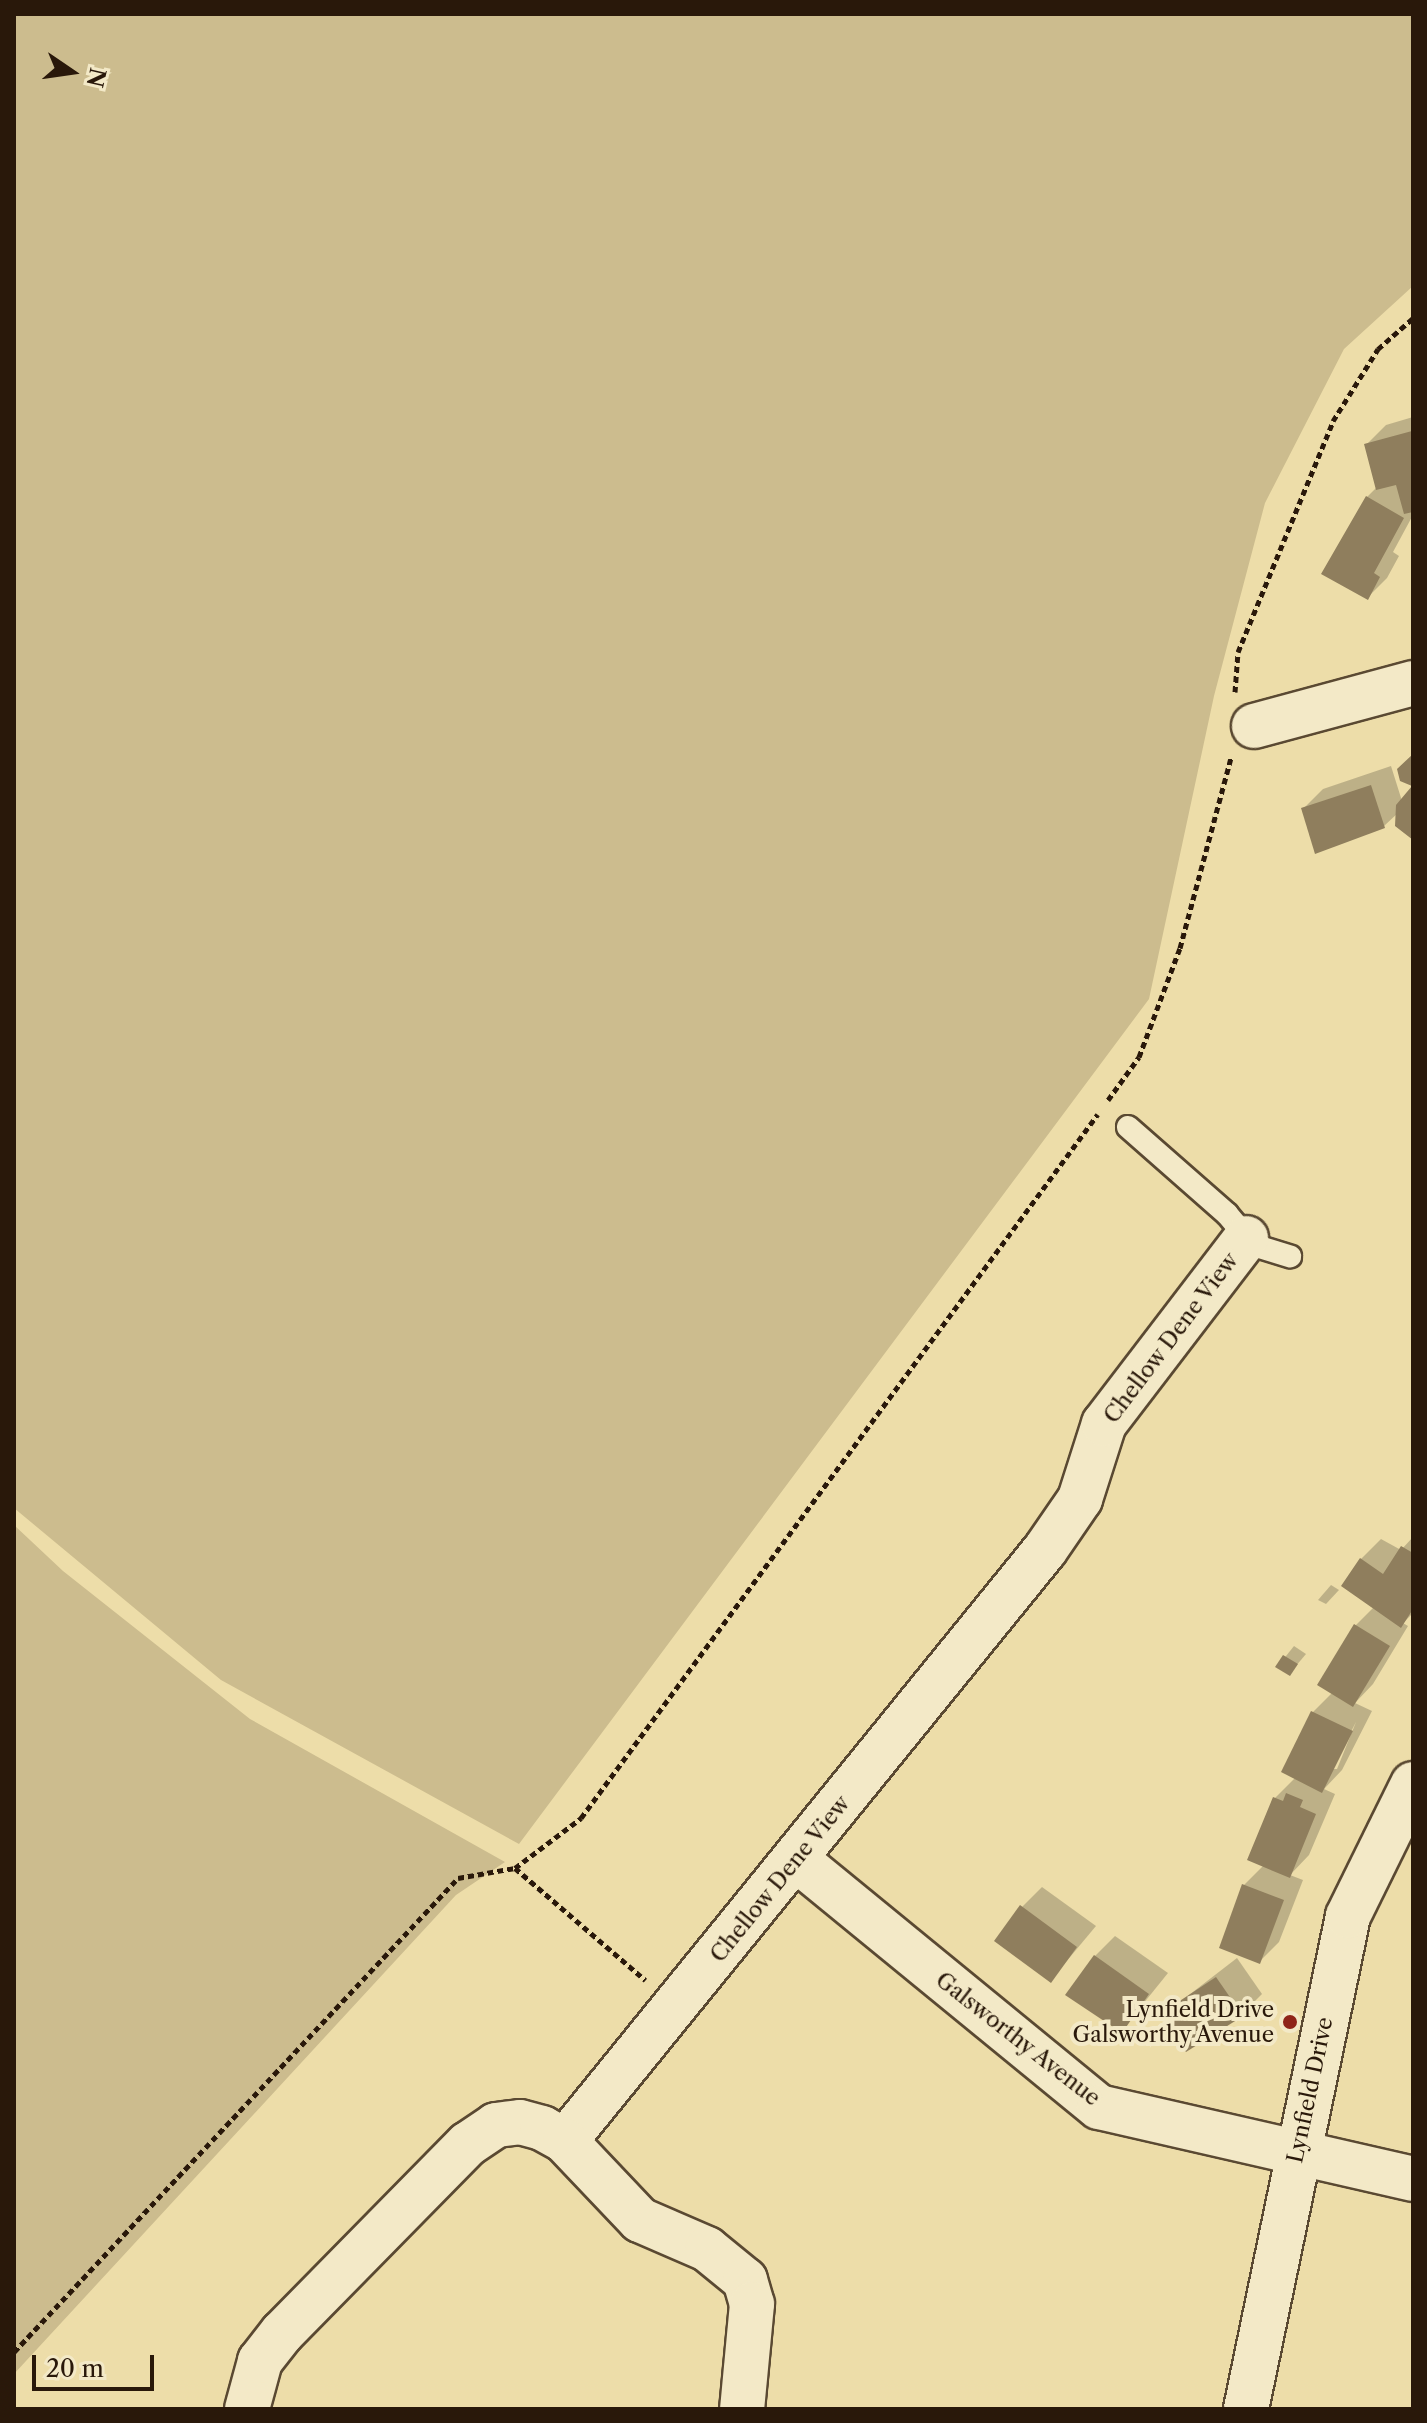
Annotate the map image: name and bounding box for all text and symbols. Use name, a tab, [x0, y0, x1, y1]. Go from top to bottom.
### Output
north arrow	[32, 32, 112, 112]
text: N	[81, 65, 111, 90]
street label: Chellow Dene View	[1098, 1247, 1244, 1429]
street label: Chellow Dene View	[704, 1790, 856, 1968]
street label: Galsworthy Avenue	[930, 1966, 1106, 2112]
place label: Lynfield Drive Galsworthy Avenue	[1071, 1996, 1274, 2048]
marker: Lynfield Drive Galsworthy Avenue	[1281, 2013, 1299, 2031]
street label: Lynfield Drive	[1282, 2015, 1338, 2165]
scale bar	[36, 2339, 158, 2389]
text: 20 m	[46, 2354, 104, 2383]

